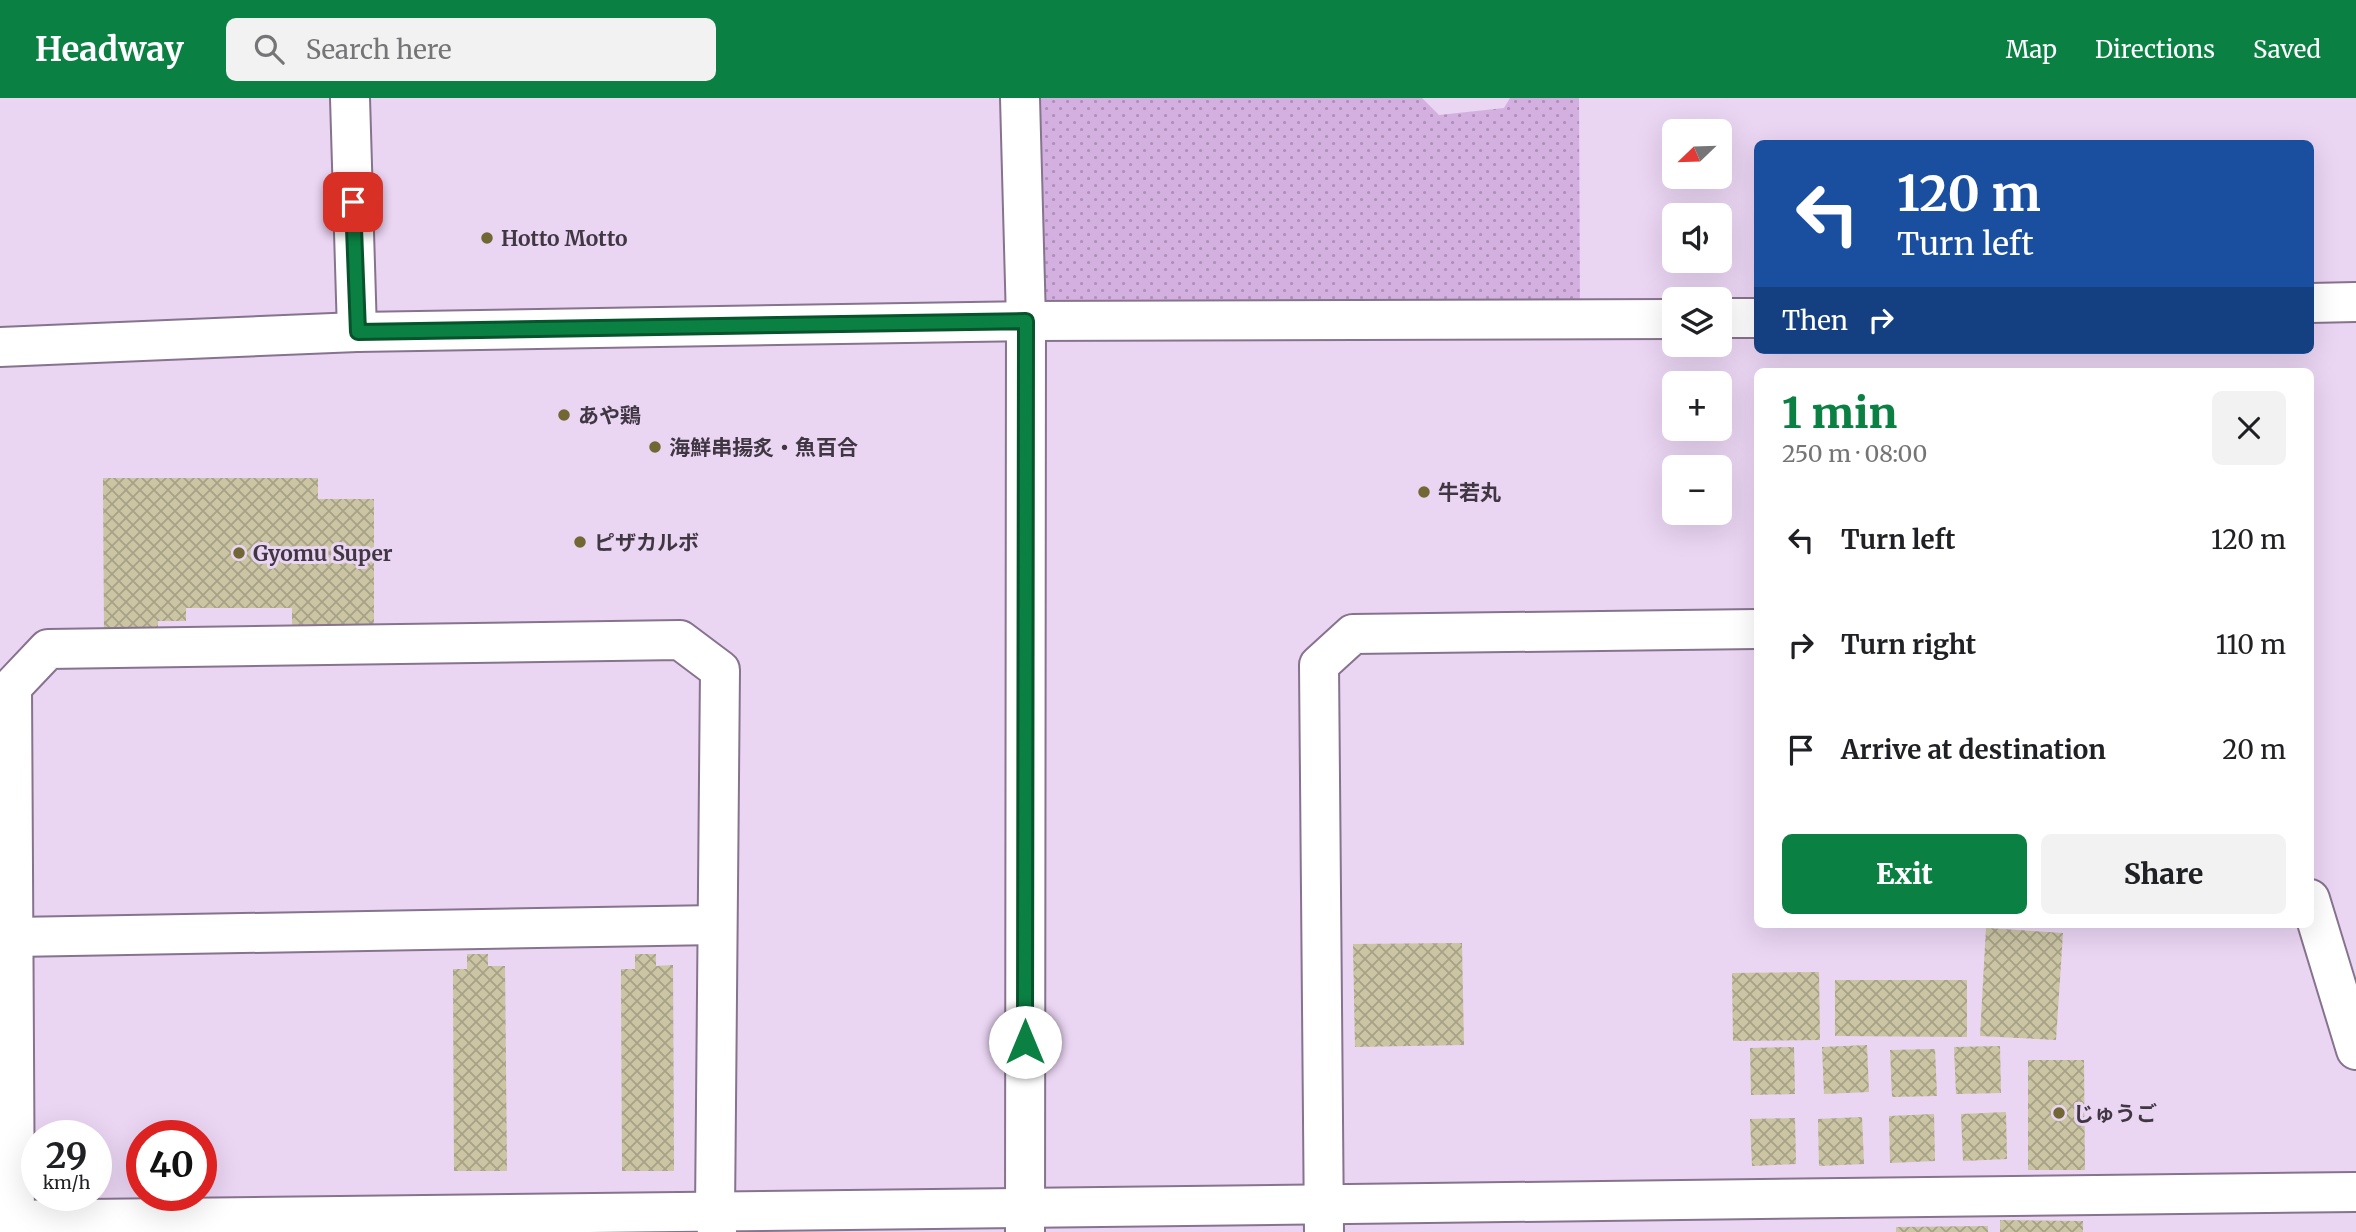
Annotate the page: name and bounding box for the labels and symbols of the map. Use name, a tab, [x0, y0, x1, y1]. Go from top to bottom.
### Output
north arrow	[1662, 119, 1732, 189]
pin	[323, 172, 383, 232]
place label: Hotto Motto	[501, 225, 627, 252]
marker: Hotto Motto	[479, 230, 495, 246]
place label: あや鶏	[578, 402, 641, 429]
marker: あや鶏	[556, 407, 572, 423]
place label: 海鮮串揚炙・魚百合	[669, 434, 858, 461]
marker: 海鮮串揚炙・魚百合	[647, 439, 663, 455]
place label: 牛若丸	[1438, 479, 1501, 506]
marker: 牛若丸	[1416, 484, 1432, 500]
place label: ピザカルボ	[594, 529, 699, 556]
marker: ピザカルボ	[572, 534, 588, 550]
place label: Gyomu Super	[253, 540, 393, 567]
marker: Gyomu Super	[231, 545, 247, 561]
position arrow	[988, 1005, 1062, 1079]
place label: じゅうご	[2073, 1100, 2157, 1127]
marker: じゅうご	[2051, 1105, 2067, 1121]
speed limit sign: 40	[126, 1120, 217, 1211]

